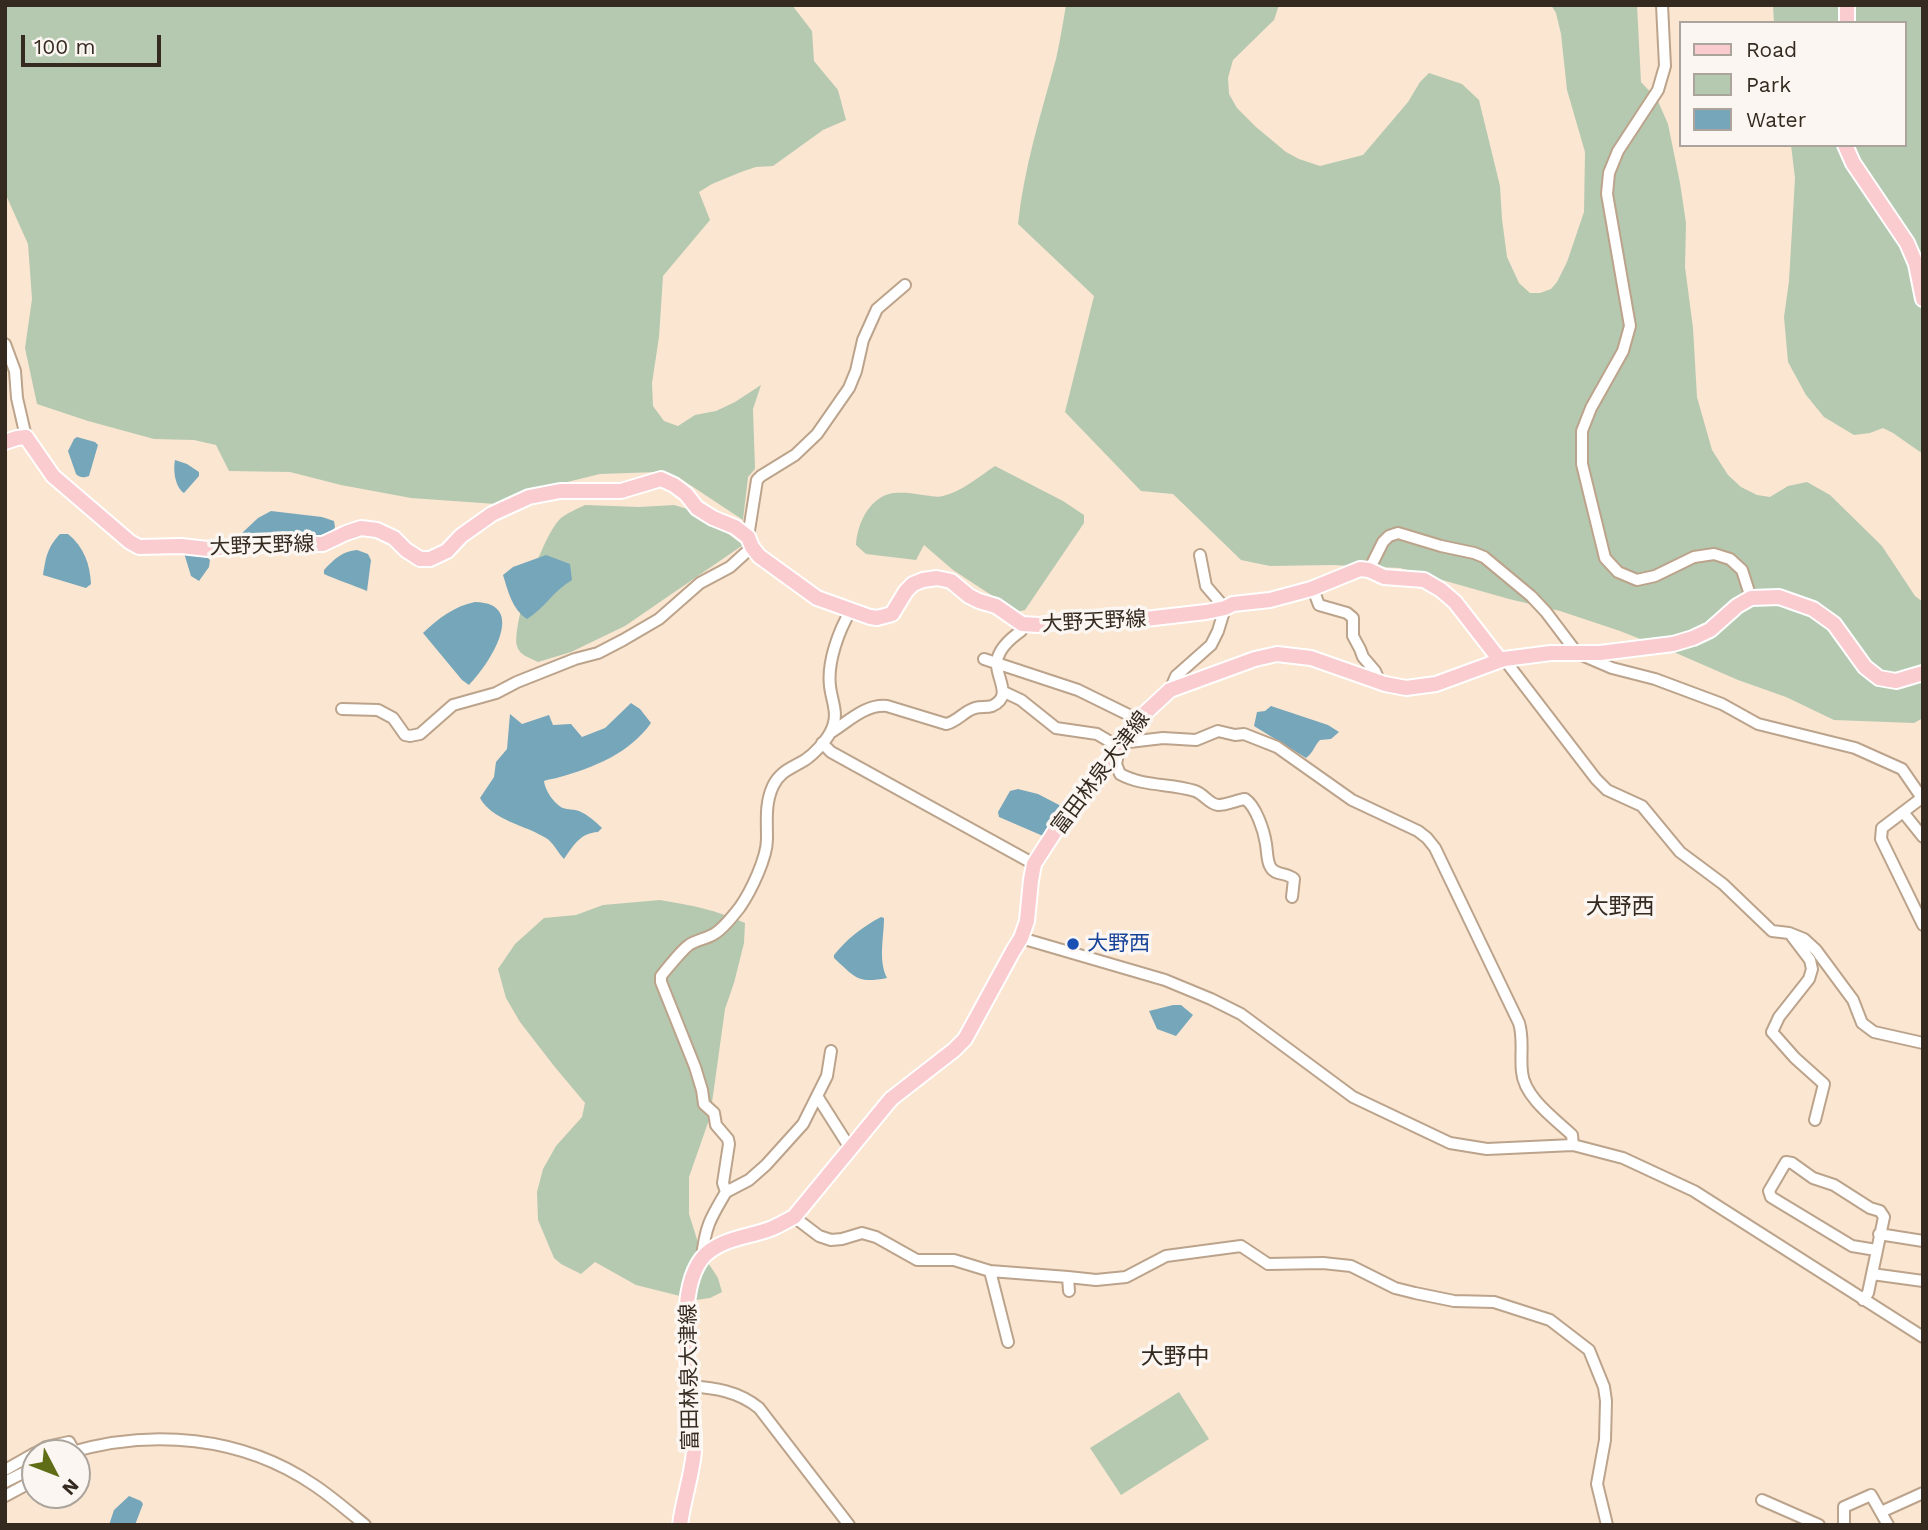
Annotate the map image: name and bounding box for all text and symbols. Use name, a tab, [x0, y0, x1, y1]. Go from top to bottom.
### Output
scale bar	[24, 21, 164, 65]
legend	[1680, 21, 1907, 147]
text: 100 m	[34, 34, 96, 59]
text: Road	[1746, 37, 1797, 62]
text: Park	[1746, 72, 1791, 97]
text: Water	[1746, 107, 1806, 132]
street label: 大野天野線	[209, 532, 315, 560]
street label: 大野天野線	[1041, 607, 1147, 637]
street label: 富田林泉大津線	[1047, 707, 1155, 839]
district label: 大野西	[1586, 893, 1654, 921]
place label: 大野西	[1087, 931, 1150, 957]
marker: 大野西	[1065, 936, 1081, 952]
street label: 富田林泉大津線	[676, 1303, 704, 1451]
district label: 大野中	[1141, 1343, 1209, 1371]
north arrow	[21, 1439, 91, 1509]
text: N	[57, 1474, 84, 1500]

